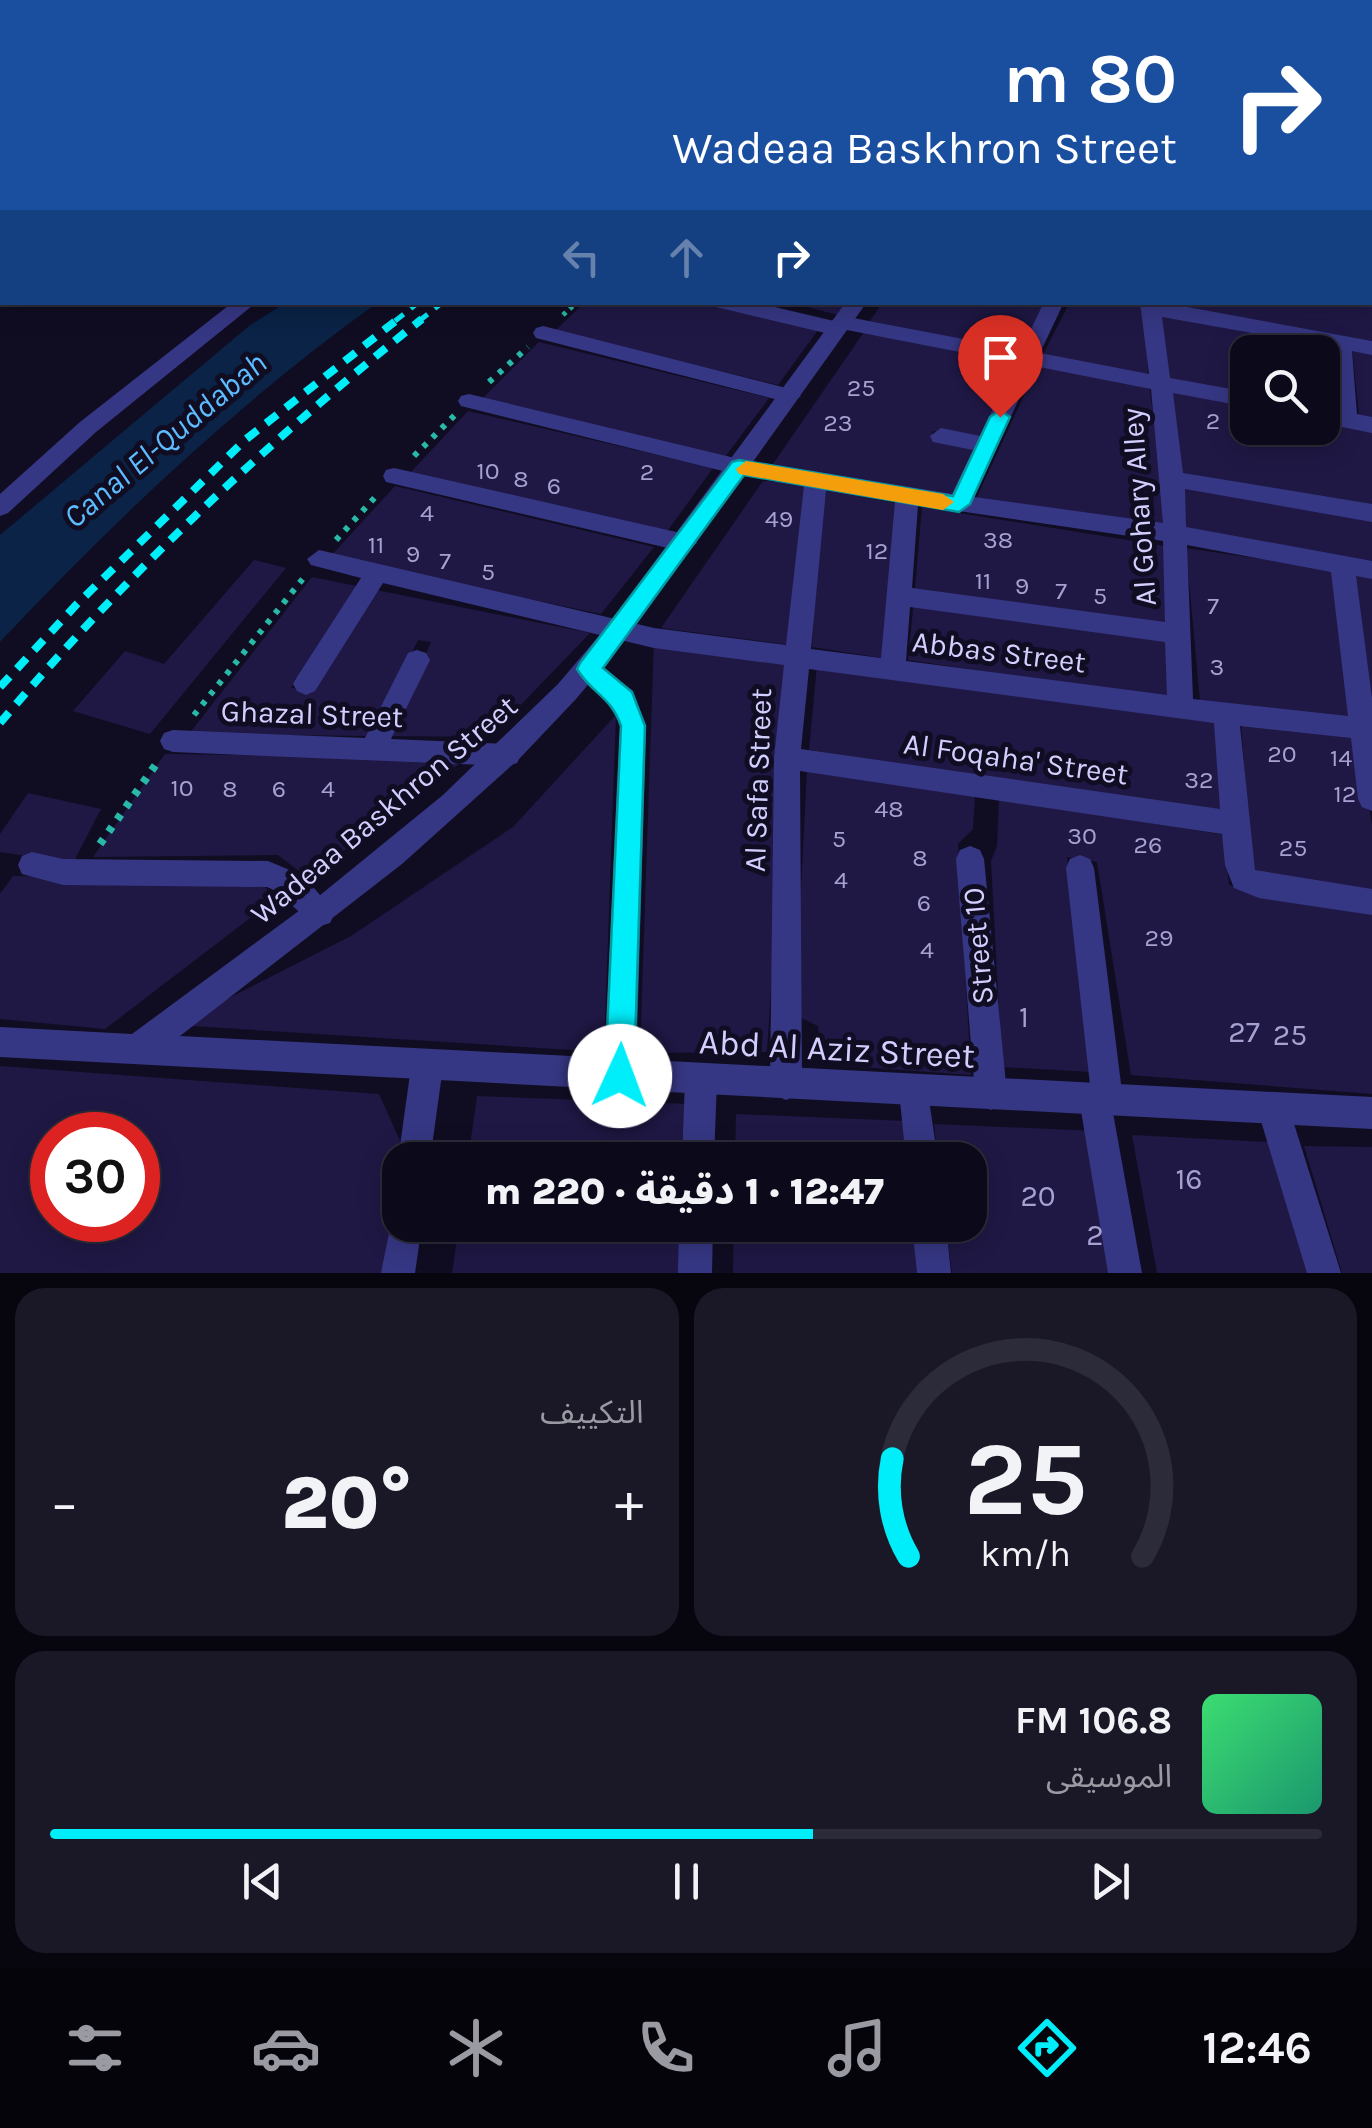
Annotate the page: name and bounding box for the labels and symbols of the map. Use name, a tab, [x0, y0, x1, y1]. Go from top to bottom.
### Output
pin	[958, 315, 1043, 418]
water label: Canal El-Quddabah	[56, 344, 274, 536]
house number: 25	[847, 373, 875, 402]
house number: 2	[1206, 406, 1220, 435]
street label: Al Gohary Alley	[1114, 407, 1164, 607]
house number: 23	[823, 408, 853, 437]
house number: 10	[476, 456, 500, 485]
house number: 2	[640, 457, 654, 486]
house number: 8	[513, 464, 529, 493]
house number: 6	[547, 471, 561, 500]
house number: 4	[420, 498, 434, 527]
house number: 49	[765, 504, 793, 533]
house number: 38	[983, 525, 1013, 554]
house number: 11	[368, 530, 384, 559]
house number: 12	[866, 536, 888, 565]
house number: 9	[406, 539, 420, 568]
house number: 7	[439, 546, 451, 575]
house number: 5	[481, 557, 495, 586]
house number: 11	[975, 566, 991, 595]
house number: 9	[1015, 571, 1029, 600]
house number: 7	[1055, 576, 1067, 605]
house number: 5	[1093, 581, 1107, 610]
house number: 7	[1207, 591, 1219, 620]
street label: Abbas Street	[910, 623, 1088, 681]
house number: 3	[1210, 652, 1224, 681]
street label: Wadeaa Baskhron Street	[244, 688, 524, 932]
street label: Al Safa Street	[737, 688, 779, 872]
street label: Ghazal Street	[220, 693, 404, 735]
street label: Al Foqaha' Street	[901, 725, 1131, 793]
house number: 20	[1267, 739, 1297, 768]
house number: 14	[1330, 743, 1352, 772]
house number: 32	[1184, 765, 1214, 794]
house number: 10	[170, 773, 194, 802]
house number: 8	[222, 774, 238, 803]
house number: 6	[272, 774, 286, 803]
house number: 4	[321, 774, 335, 803]
house number: 12	[1334, 779, 1356, 808]
house number: 48	[874, 794, 904, 823]
house number: 30	[1067, 821, 1097, 850]
house number: 5	[832, 824, 846, 853]
house number: 26	[1134, 830, 1162, 859]
house number: 25	[1279, 833, 1307, 862]
house number: 8	[912, 843, 928, 872]
house number: 4	[834, 865, 848, 894]
street label: Street 10	[955, 886, 1001, 1006]
house number: 6	[917, 888, 931, 917]
house number: 29	[1145, 923, 1174, 952]
house number: 4	[920, 935, 934, 964]
house number: 1	[1019, 999, 1029, 1035]
house number: 27	[1228, 1014, 1260, 1050]
house number: 25	[1273, 1017, 1307, 1053]
street label: Abd Al Aziz Street	[698, 1021, 976, 1077]
position arrow	[568, 1024, 672, 1128]
speed limit sign: 30	[30, 1112, 160, 1242]
house number: 16	[1175, 1161, 1203, 1197]
house number: 20	[1020, 1178, 1056, 1214]
house number: 2	[1086, 1217, 1104, 1253]

